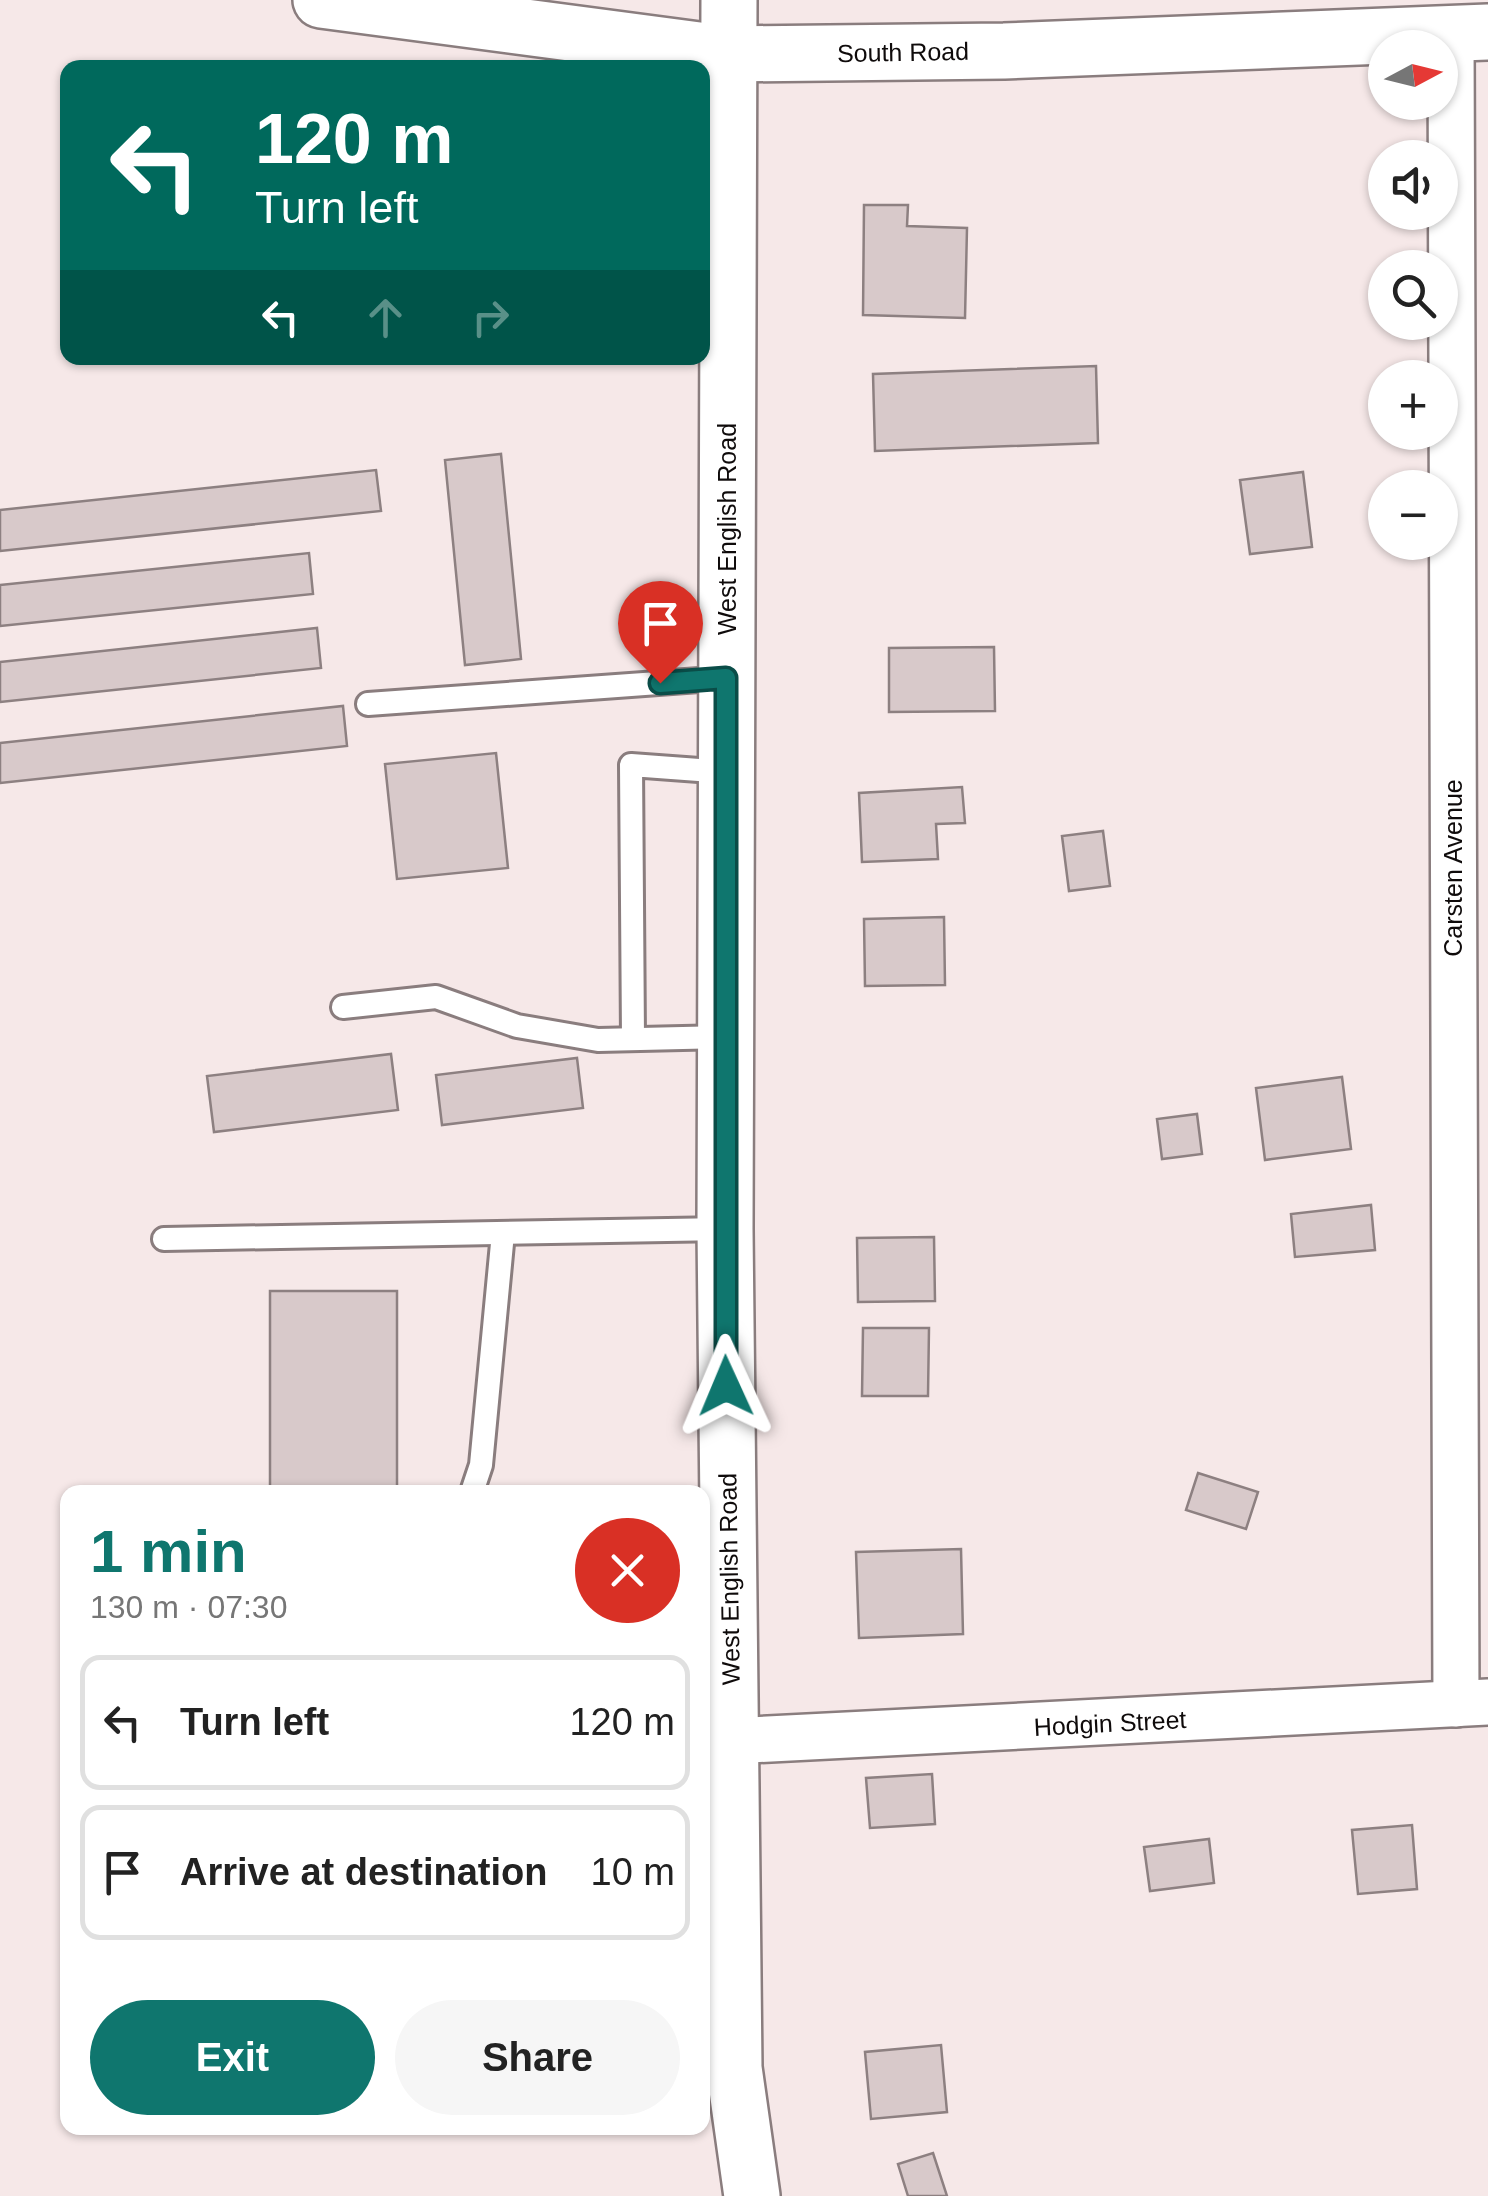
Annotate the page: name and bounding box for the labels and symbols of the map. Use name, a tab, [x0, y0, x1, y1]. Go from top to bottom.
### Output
north arrow	[1368, 30, 1458, 120]
street label: South Road	[837, 37, 969, 67]
street label: West English Road	[713, 423, 741, 635]
pin	[618, 581, 703, 684]
street label: Carsten Avenue	[1439, 779, 1467, 957]
position arrow	[674, 1334, 778, 1438]
street label: West English Road	[713, 1473, 745, 1685]
street label: Hodgin Street	[1033, 1705, 1187, 1741]

